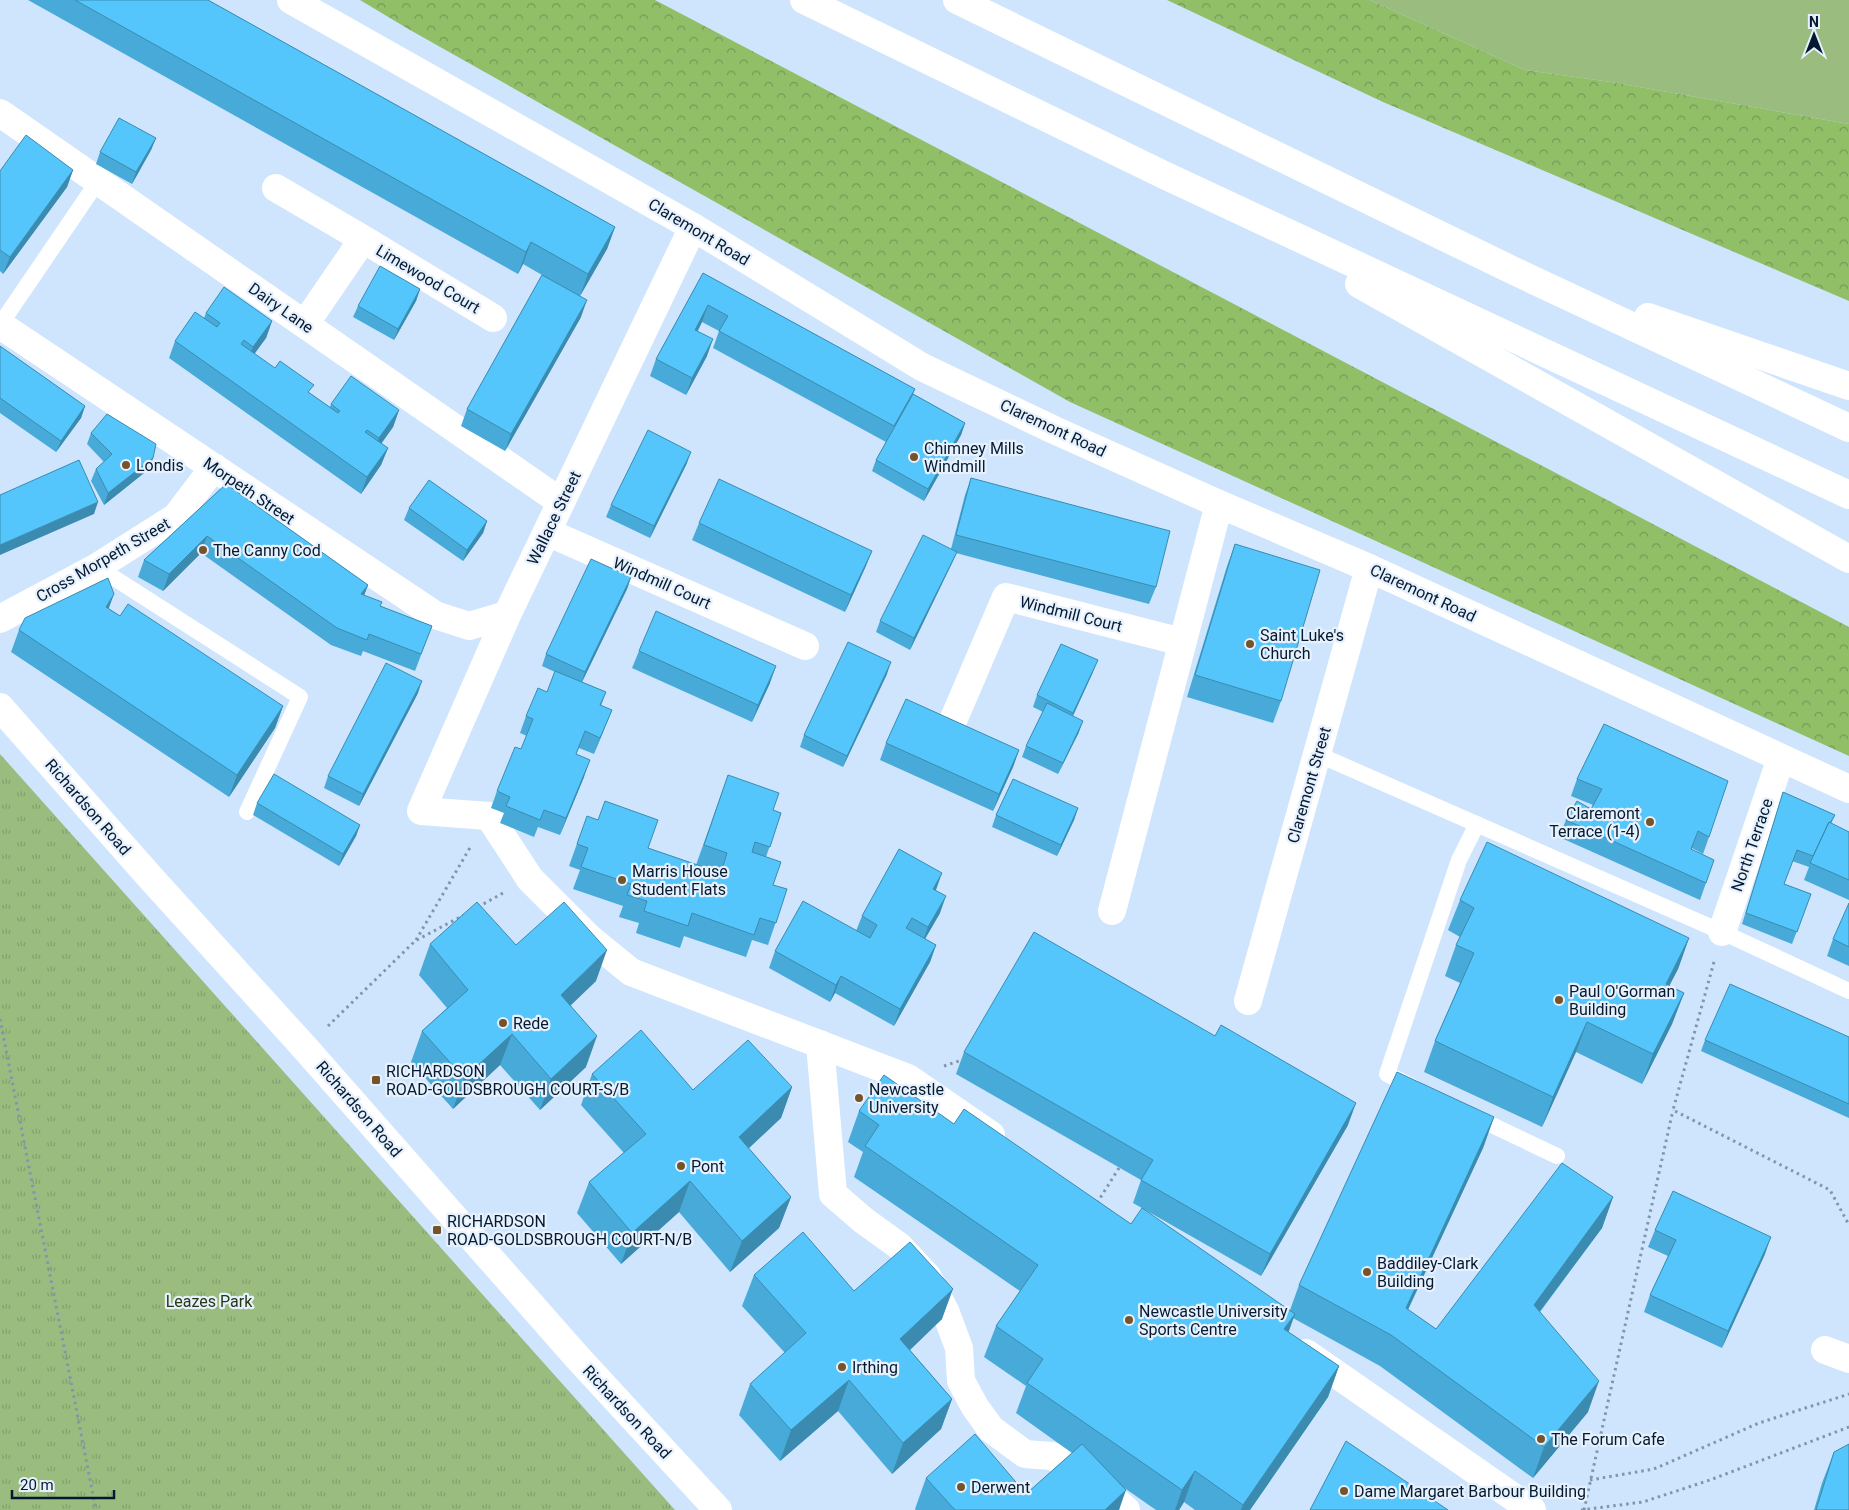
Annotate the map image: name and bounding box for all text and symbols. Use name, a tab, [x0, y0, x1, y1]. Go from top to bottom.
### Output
north arrow	[1789, 10, 1839, 60]
text: N	[1809, 14, 1819, 30]
street label: Claremont Road	[645, 194, 753, 270]
street label: Limewood Court	[373, 241, 483, 317]
street label: Dairy Lane	[245, 279, 317, 337]
street label: Claremont Road	[997, 395, 1109, 461]
place label: Chimney Mills Windmill	[924, 439, 1024, 476]
marker: Chimney Mills Windmill	[908, 451, 920, 463]
street label: Morpeth Street	[200, 453, 298, 529]
place label: Londis	[136, 456, 184, 475]
marker: Londis	[120, 459, 132, 471]
street label: Wallace Street	[523, 468, 585, 568]
street label: Cross Morpeth Street	[33, 514, 173, 606]
place label: The Canny Cod	[213, 541, 321, 560]
marker: The Canny Cod	[197, 544, 209, 556]
street label: Windmill Court	[610, 553, 714, 613]
street label: Claremont Road	[1367, 560, 1479, 626]
street label: Windmill Court	[1018, 592, 1124, 636]
place label: Saint Luke's Church	[1260, 626, 1344, 663]
marker: Saint Luke's Church	[1244, 638, 1256, 650]
street label: Claremont Street	[1283, 725, 1335, 845]
street label: Richardson Road	[41, 755, 135, 859]
street label: North Terrace	[1727, 796, 1777, 894]
place label: Claremont Terrace (1-4)	[1549, 804, 1640, 841]
marker: Claremont Terrace (1-4)	[1644, 816, 1656, 828]
place label: Marris House Student Flats	[632, 862, 728, 899]
marker: Marris House Student Flats	[616, 874, 628, 886]
place label: Paul O'Gorman Building	[1569, 982, 1675, 1019]
marker: Paul O'Gorman Building	[1553, 994, 1565, 1006]
place label: Rede	[513, 1014, 549, 1033]
marker: Rede	[497, 1017, 509, 1029]
street label: Richardson Road	[312, 1057, 406, 1161]
place label: RICHARDSON ROAD-GOLDSBROUGH COURT-S/B	[386, 1062, 629, 1099]
marker: RICHARDSON ROAD-GOLDSBROUGH COURT-S/B	[370, 1074, 382, 1086]
place label: Newcastle University	[869, 1080, 944, 1117]
marker: Newcastle University	[853, 1092, 865, 1104]
place label: Pont	[691, 1157, 724, 1176]
marker: Pont	[675, 1160, 687, 1172]
place label: RICHARDSON ROAD-GOLDSBROUGH COURT-N/B	[447, 1212, 692, 1249]
marker: RICHARDSON ROAD-GOLDSBROUGH COURT-N/B	[431, 1224, 443, 1236]
place label: Baddiley-Clark Building	[1377, 1254, 1479, 1291]
marker: Baddiley-Clark Building	[1361, 1266, 1373, 1278]
park label: Leazes Park	[166, 1292, 253, 1311]
place label: Newcastle University Sports Centre	[1139, 1302, 1288, 1339]
marker: Newcastle University Sports Centre	[1123, 1314, 1135, 1326]
place label: Irthing	[852, 1358, 898, 1377]
street label: Richardson Road	[579, 1361, 675, 1463]
marker: Irthing	[836, 1361, 848, 1373]
place label: The Forum Cafe	[1551, 1430, 1665, 1449]
marker: The Forum Cafe	[1535, 1433, 1547, 1445]
scale bar	[12, 1468, 115, 1500]
text: 20 m	[20, 1476, 54, 1494]
place label: Derwent	[971, 1478, 1030, 1497]
marker: Derwent	[955, 1481, 967, 1493]
place label: Dame Margaret Barbour Building	[1354, 1482, 1586, 1501]
marker: Dame Margaret Barbour Building	[1338, 1485, 1350, 1497]

